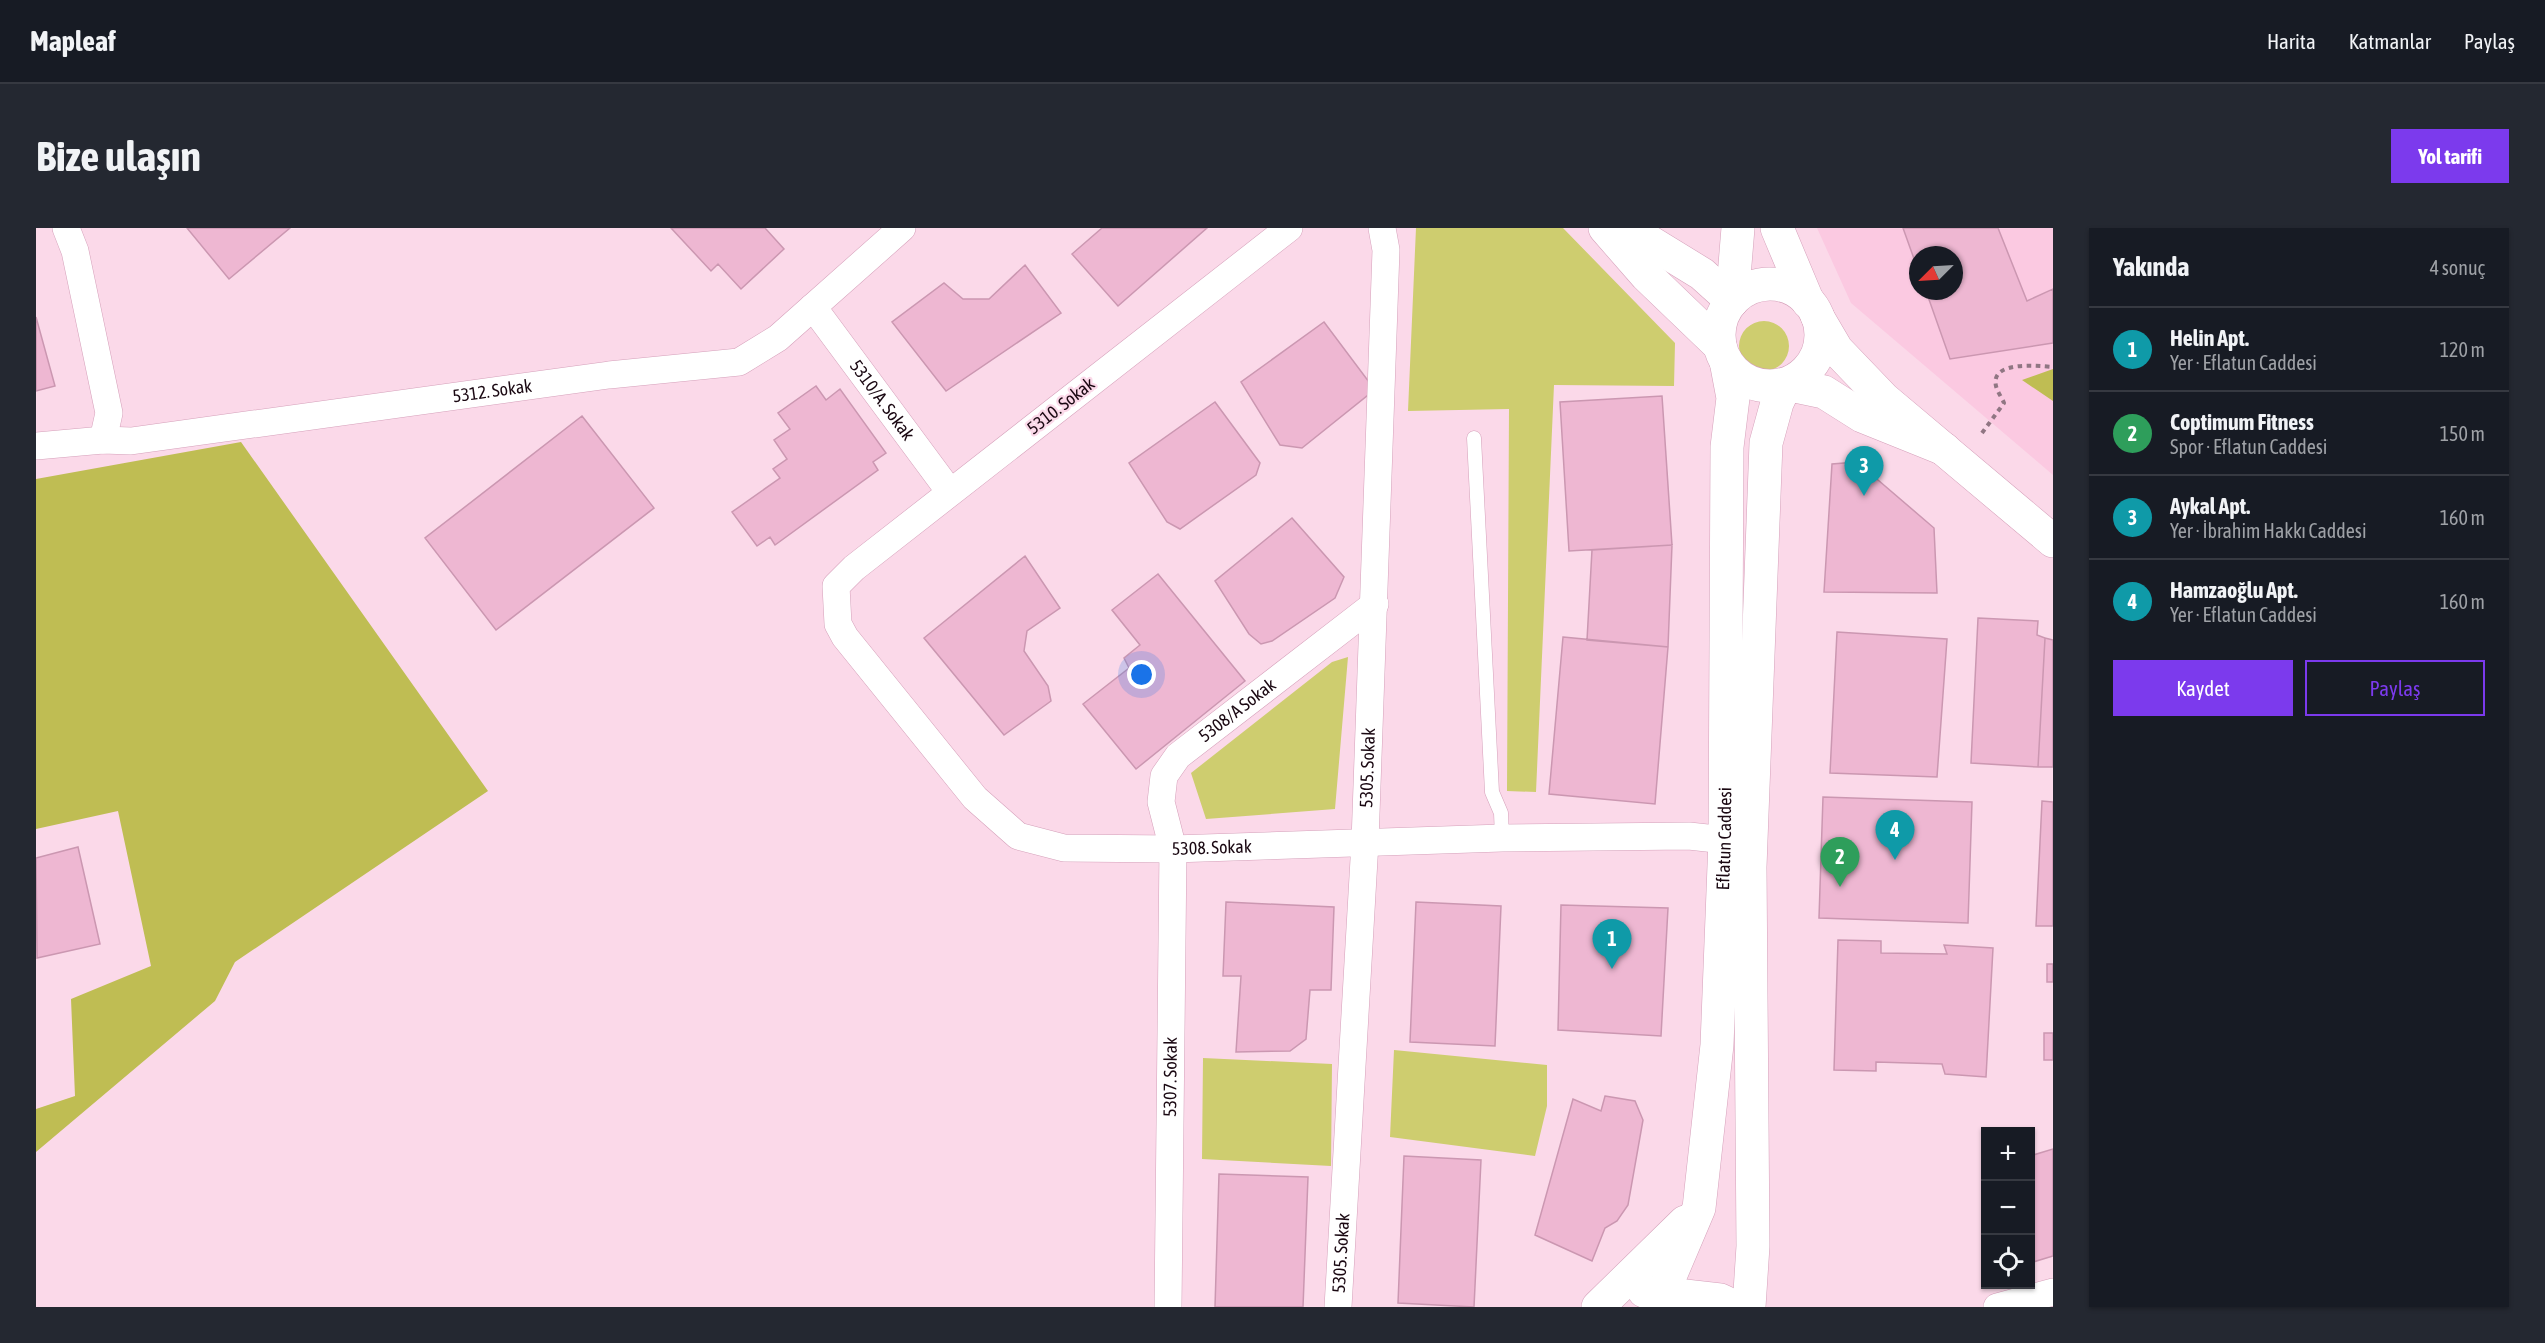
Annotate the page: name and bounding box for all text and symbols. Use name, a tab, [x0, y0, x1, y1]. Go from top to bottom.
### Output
text: Mapleaf	[30, 25, 116, 57]
text: Harita	[2267, 29, 2316, 53]
text: Katmanlar	[2349, 29, 2431, 53]
text: Paylaş	[2464, 29, 2515, 53]
button: Yol tarifi	[2391, 129, 2509, 183]
text: Bize ulaşın	[36, 132, 201, 180]
north arrow	[1909, 246, 1963, 300]
text: Yakında	[2113, 252, 2189, 282]
text: 4 sonuç	[2430, 256, 2485, 279]
text: Helin Apt.	[2170, 325, 2249, 351]
text: 1	[2128, 338, 2137, 361]
text: 120 m	[2440, 338, 2485, 361]
text: Yer · Eflatun Caddesi	[2170, 351, 2317, 374]
street label: 5310/A. Sokak	[846, 356, 919, 444]
street label: 5310. Sokak	[1023, 373, 1099, 438]
street label: 5312. Sokak	[451, 375, 533, 406]
text: Coptimum Fitness	[2170, 409, 2314, 435]
text: 2	[2128, 422, 2137, 445]
text: 150 m	[2440, 422, 2485, 445]
text: Spor · Eflatun Caddesi	[2170, 435, 2327, 458]
pin: 3	[1844, 446, 1884, 496]
text: Aykal Apt.	[2170, 493, 2250, 519]
text: 3	[2128, 506, 2137, 529]
text: 160 m	[2440, 506, 2485, 529]
text: Yer · İbrahim Hakkı Caddesi	[2170, 519, 2367, 542]
text: Hamzaoğlu Apt.	[2170, 577, 2298, 603]
text: 4	[2128, 590, 2137, 613]
text: 160 m	[2440, 590, 2485, 613]
text: Yer · Eflatun Caddesi	[2170, 603, 2317, 626]
your location	[1127, 660, 1156, 689]
button: Kaydet	[2113, 660, 2293, 716]
button: Paylaş	[2305, 660, 2485, 716]
street label: 5308/A Sokak	[1194, 674, 1280, 746]
street label: 5305. Sokak	[1355, 727, 1379, 808]
street label: Eflatun Caddesi	[1712, 787, 1735, 891]
pin: 4	[1876, 810, 1914, 860]
street label: 5308. Sokak	[1171, 835, 1252, 859]
pin: 2	[1820, 838, 1860, 887]
pin: 1	[1592, 920, 1632, 969]
street label: 5307. Sokak	[1159, 1037, 1181, 1117]
map controls	[1981, 1127, 2035, 1289]
button: +	[1981, 1127, 2035, 1181]
button: −	[1981, 1181, 2035, 1235]
street label: 5305. Sokak	[1328, 1213, 1353, 1294]
button: locate	[1981, 1235, 2035, 1289]

